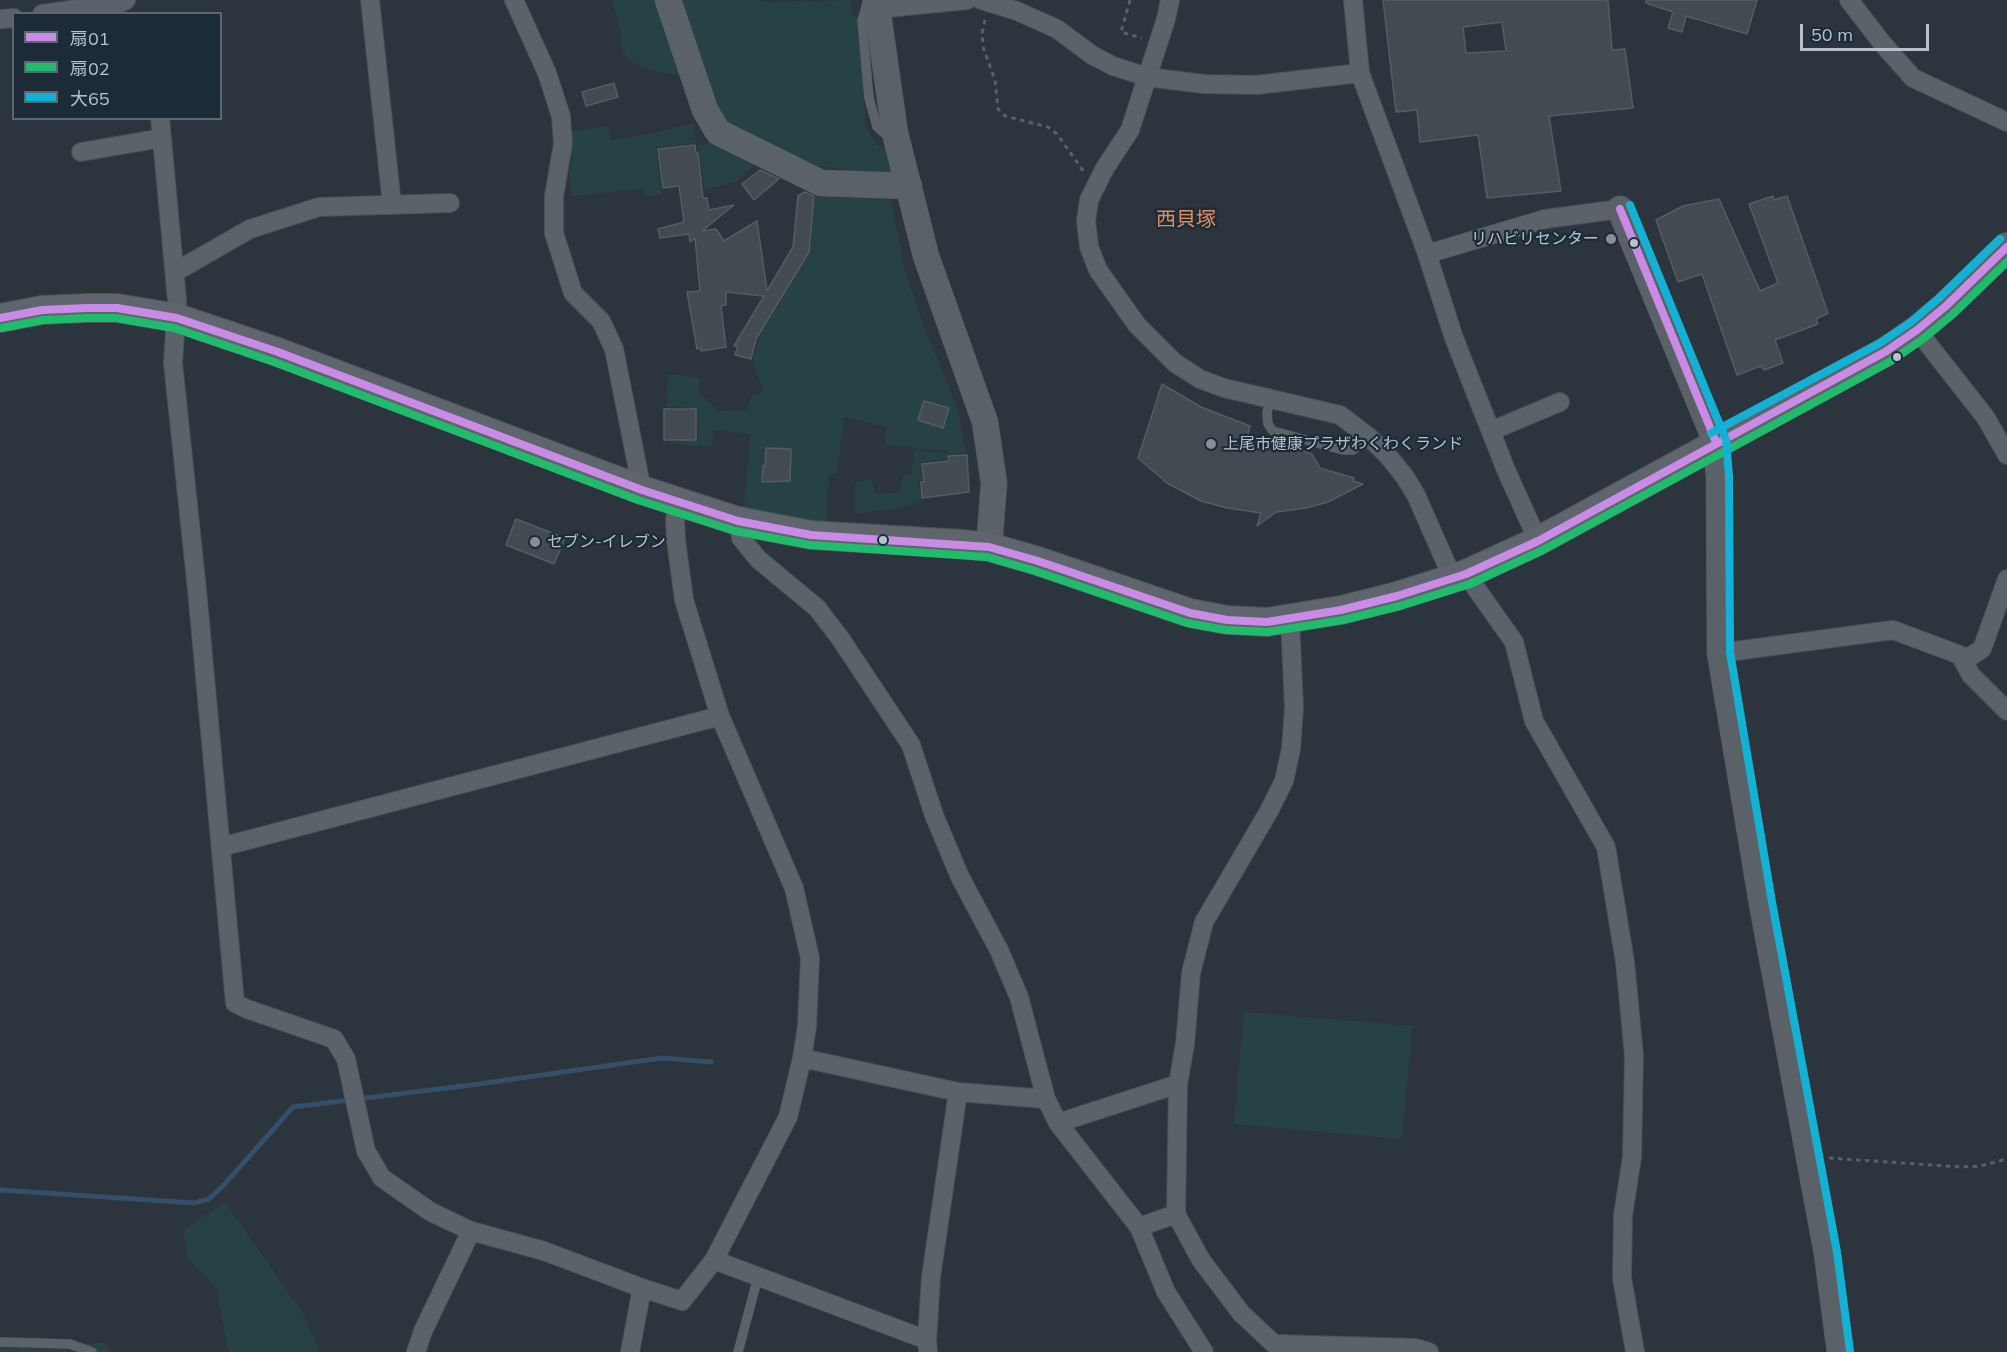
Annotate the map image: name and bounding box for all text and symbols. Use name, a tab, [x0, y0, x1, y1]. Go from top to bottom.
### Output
legend	[12, 12, 222, 120]
scale bar	[1803, 12, 1932, 50]
text: 50 m	[1811, 23, 1853, 46]
text: 扇01	[70, 27, 110, 50]
text: 扇02	[70, 57, 110, 80]
text: 大65	[70, 87, 110, 110]
district label: 西貝塚	[1156, 208, 1216, 232]
place label: リハビリセンター	[1471, 229, 1599, 249]
marker: リハビリセンター	[1604, 232, 1618, 246]
unlabelled marker	[1628, 237, 1640, 249]
unlabelled marker	[1891, 351, 1903, 363]
place label: 上尾市健康プラザわくわくランド	[1223, 434, 1463, 454]
marker: 上尾市健康プラザわくわくランド	[1204, 437, 1218, 451]
place label: セブン-イレブン	[547, 532, 666, 552]
unlabelled marker	[877, 534, 889, 546]
marker: セブン-イレブン	[528, 535, 542, 549]

